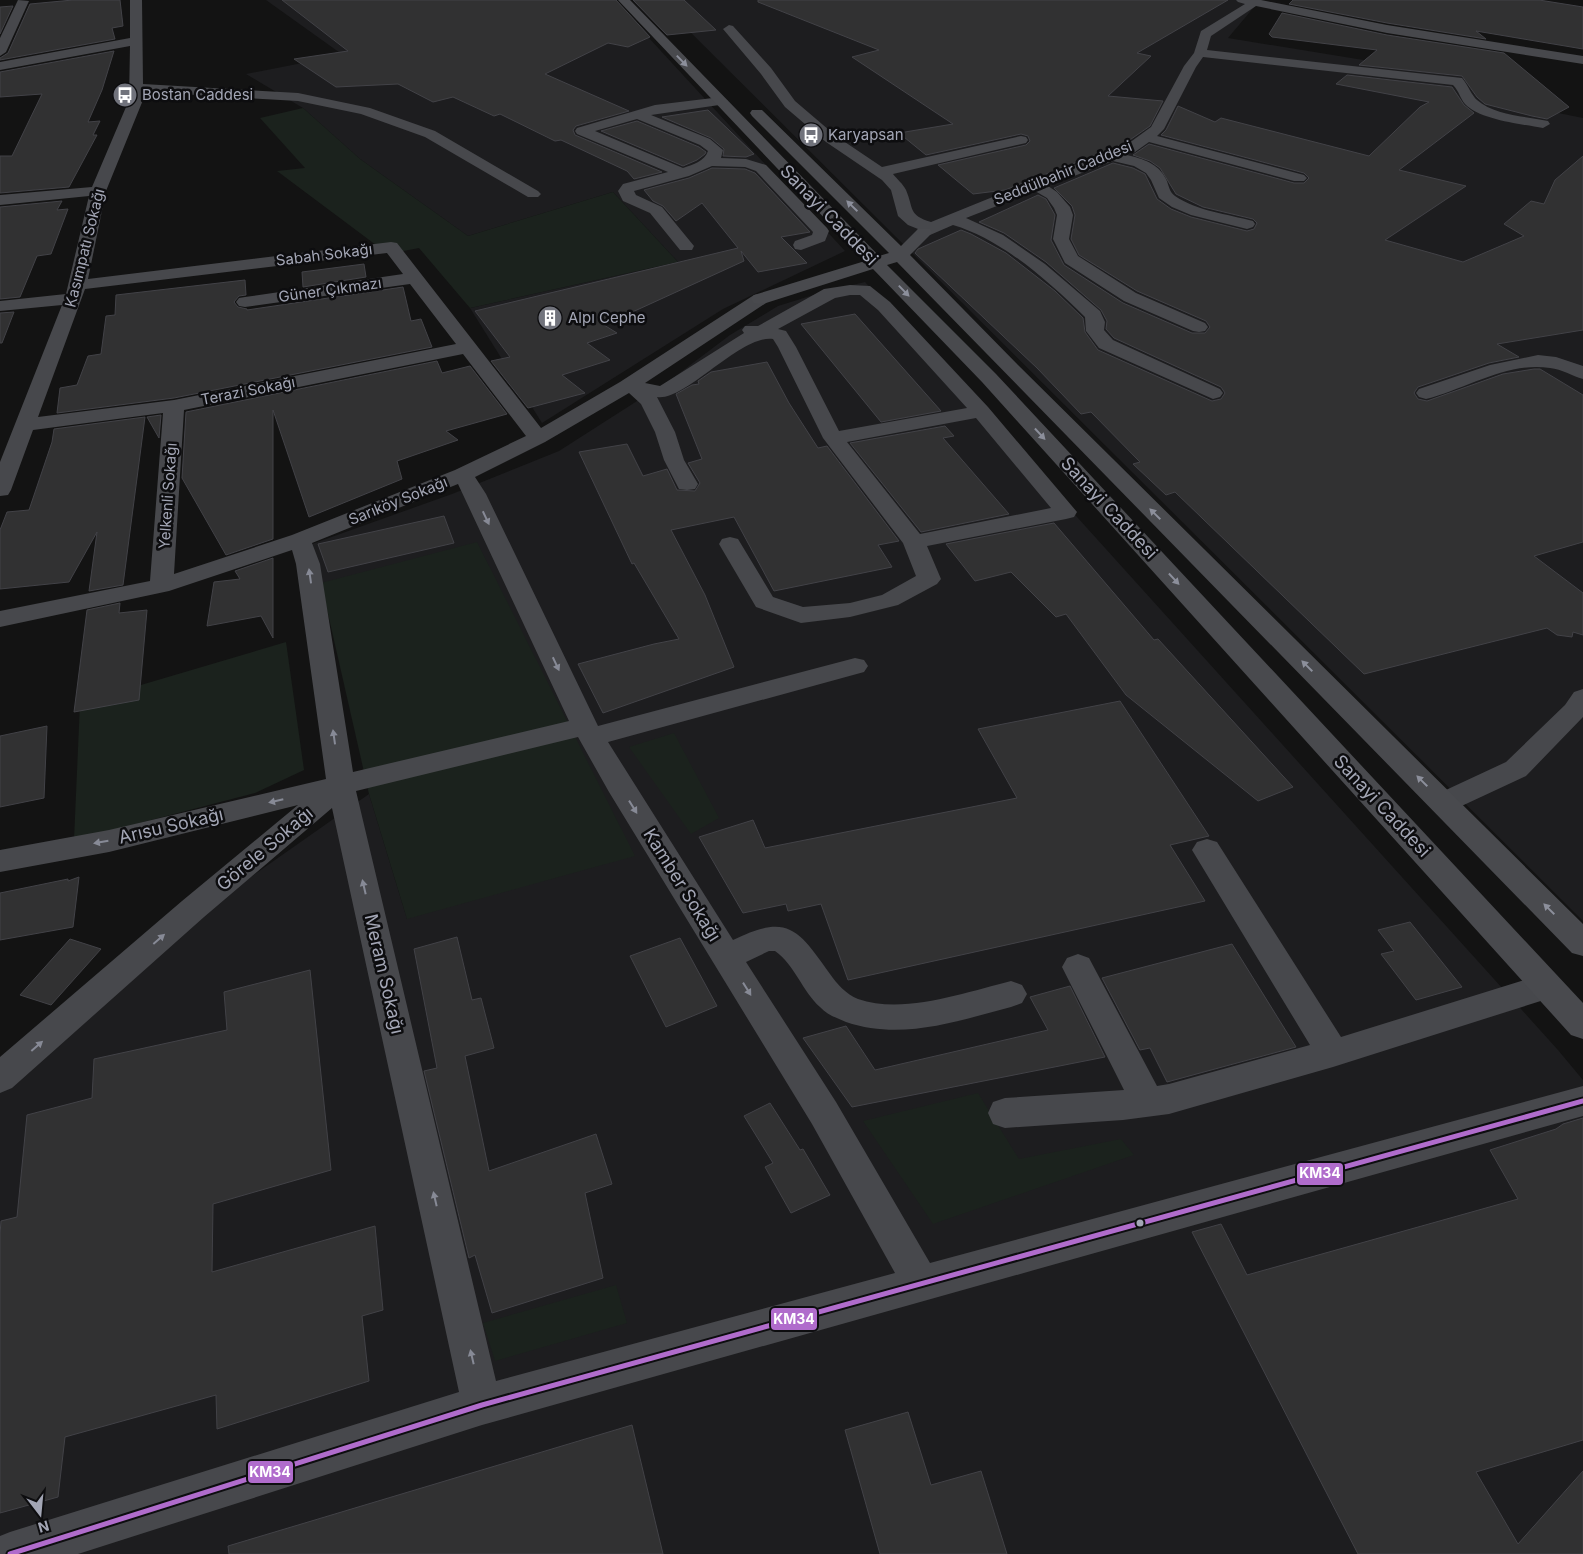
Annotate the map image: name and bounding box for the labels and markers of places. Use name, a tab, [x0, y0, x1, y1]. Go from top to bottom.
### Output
bus stop icon: Bostan Caddesi	[112, 82, 138, 108]
place label: Bostan Caddesi	[142, 85, 253, 104]
bus stop icon: Karyapsan	[798, 122, 824, 148]
place label: Karyapsan	[828, 125, 904, 144]
building icon: Alpı Cephe	[537, 305, 563, 331]
place label: Alpı Cephe	[568, 308, 646, 327]
unlabelled marker	[1135, 1218, 1145, 1228]

